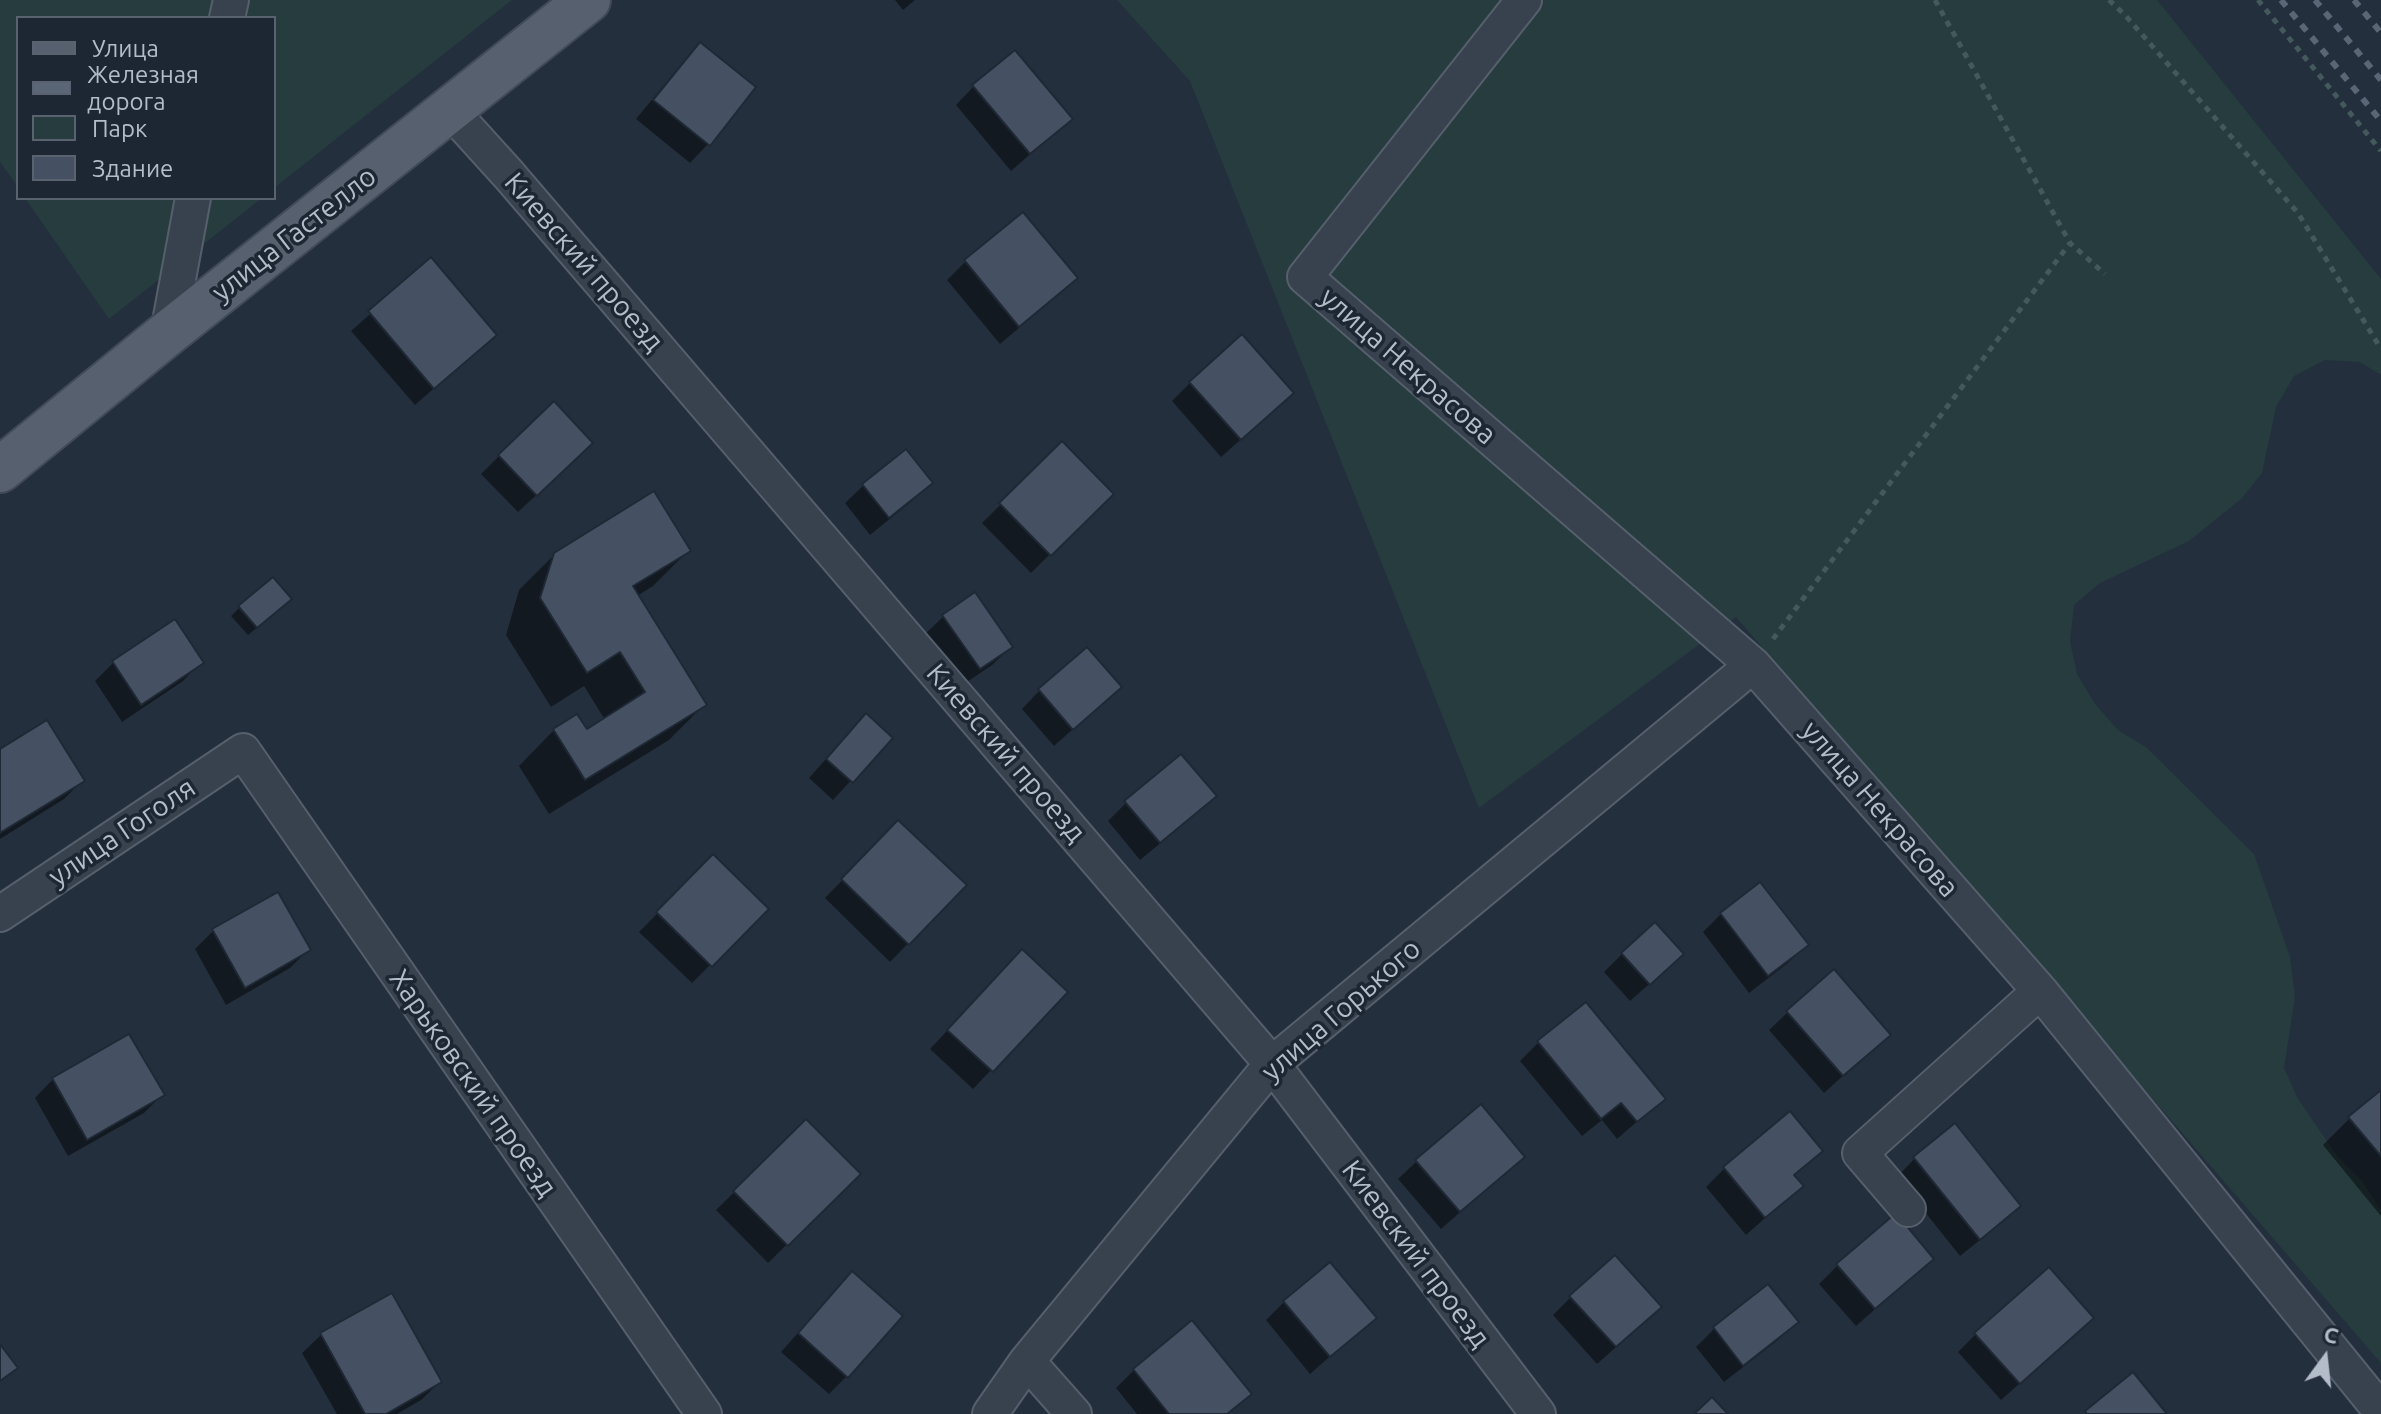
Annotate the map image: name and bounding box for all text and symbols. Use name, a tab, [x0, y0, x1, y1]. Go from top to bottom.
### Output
legend	[16, 16, 276, 200]
text: Улица	[92, 35, 159, 62]
text: Железная дорога	[87, 61, 199, 115]
text: Парк	[92, 115, 147, 142]
text: Здание	[92, 155, 173, 182]
street label: улица Гастелло	[205, 159, 383, 309]
street label: Киевский проезд	[497, 166, 671, 358]
street label: улица Некрасова	[1313, 280, 1503, 452]
street label: Киевский проезд	[919, 657, 1093, 849]
street label: улица Некрасова	[1794, 714, 1966, 904]
street label: улица Гоголя	[42, 771, 202, 893]
street label: улица Горького	[1255, 932, 1427, 1088]
street label: Харьковский проезд	[382, 963, 564, 1203]
street label: Киевский проезд	[1335, 1154, 1497, 1354]
north arrow	[2285, 1318, 2365, 1398]
text: С	[2321, 1320, 2341, 1348]

